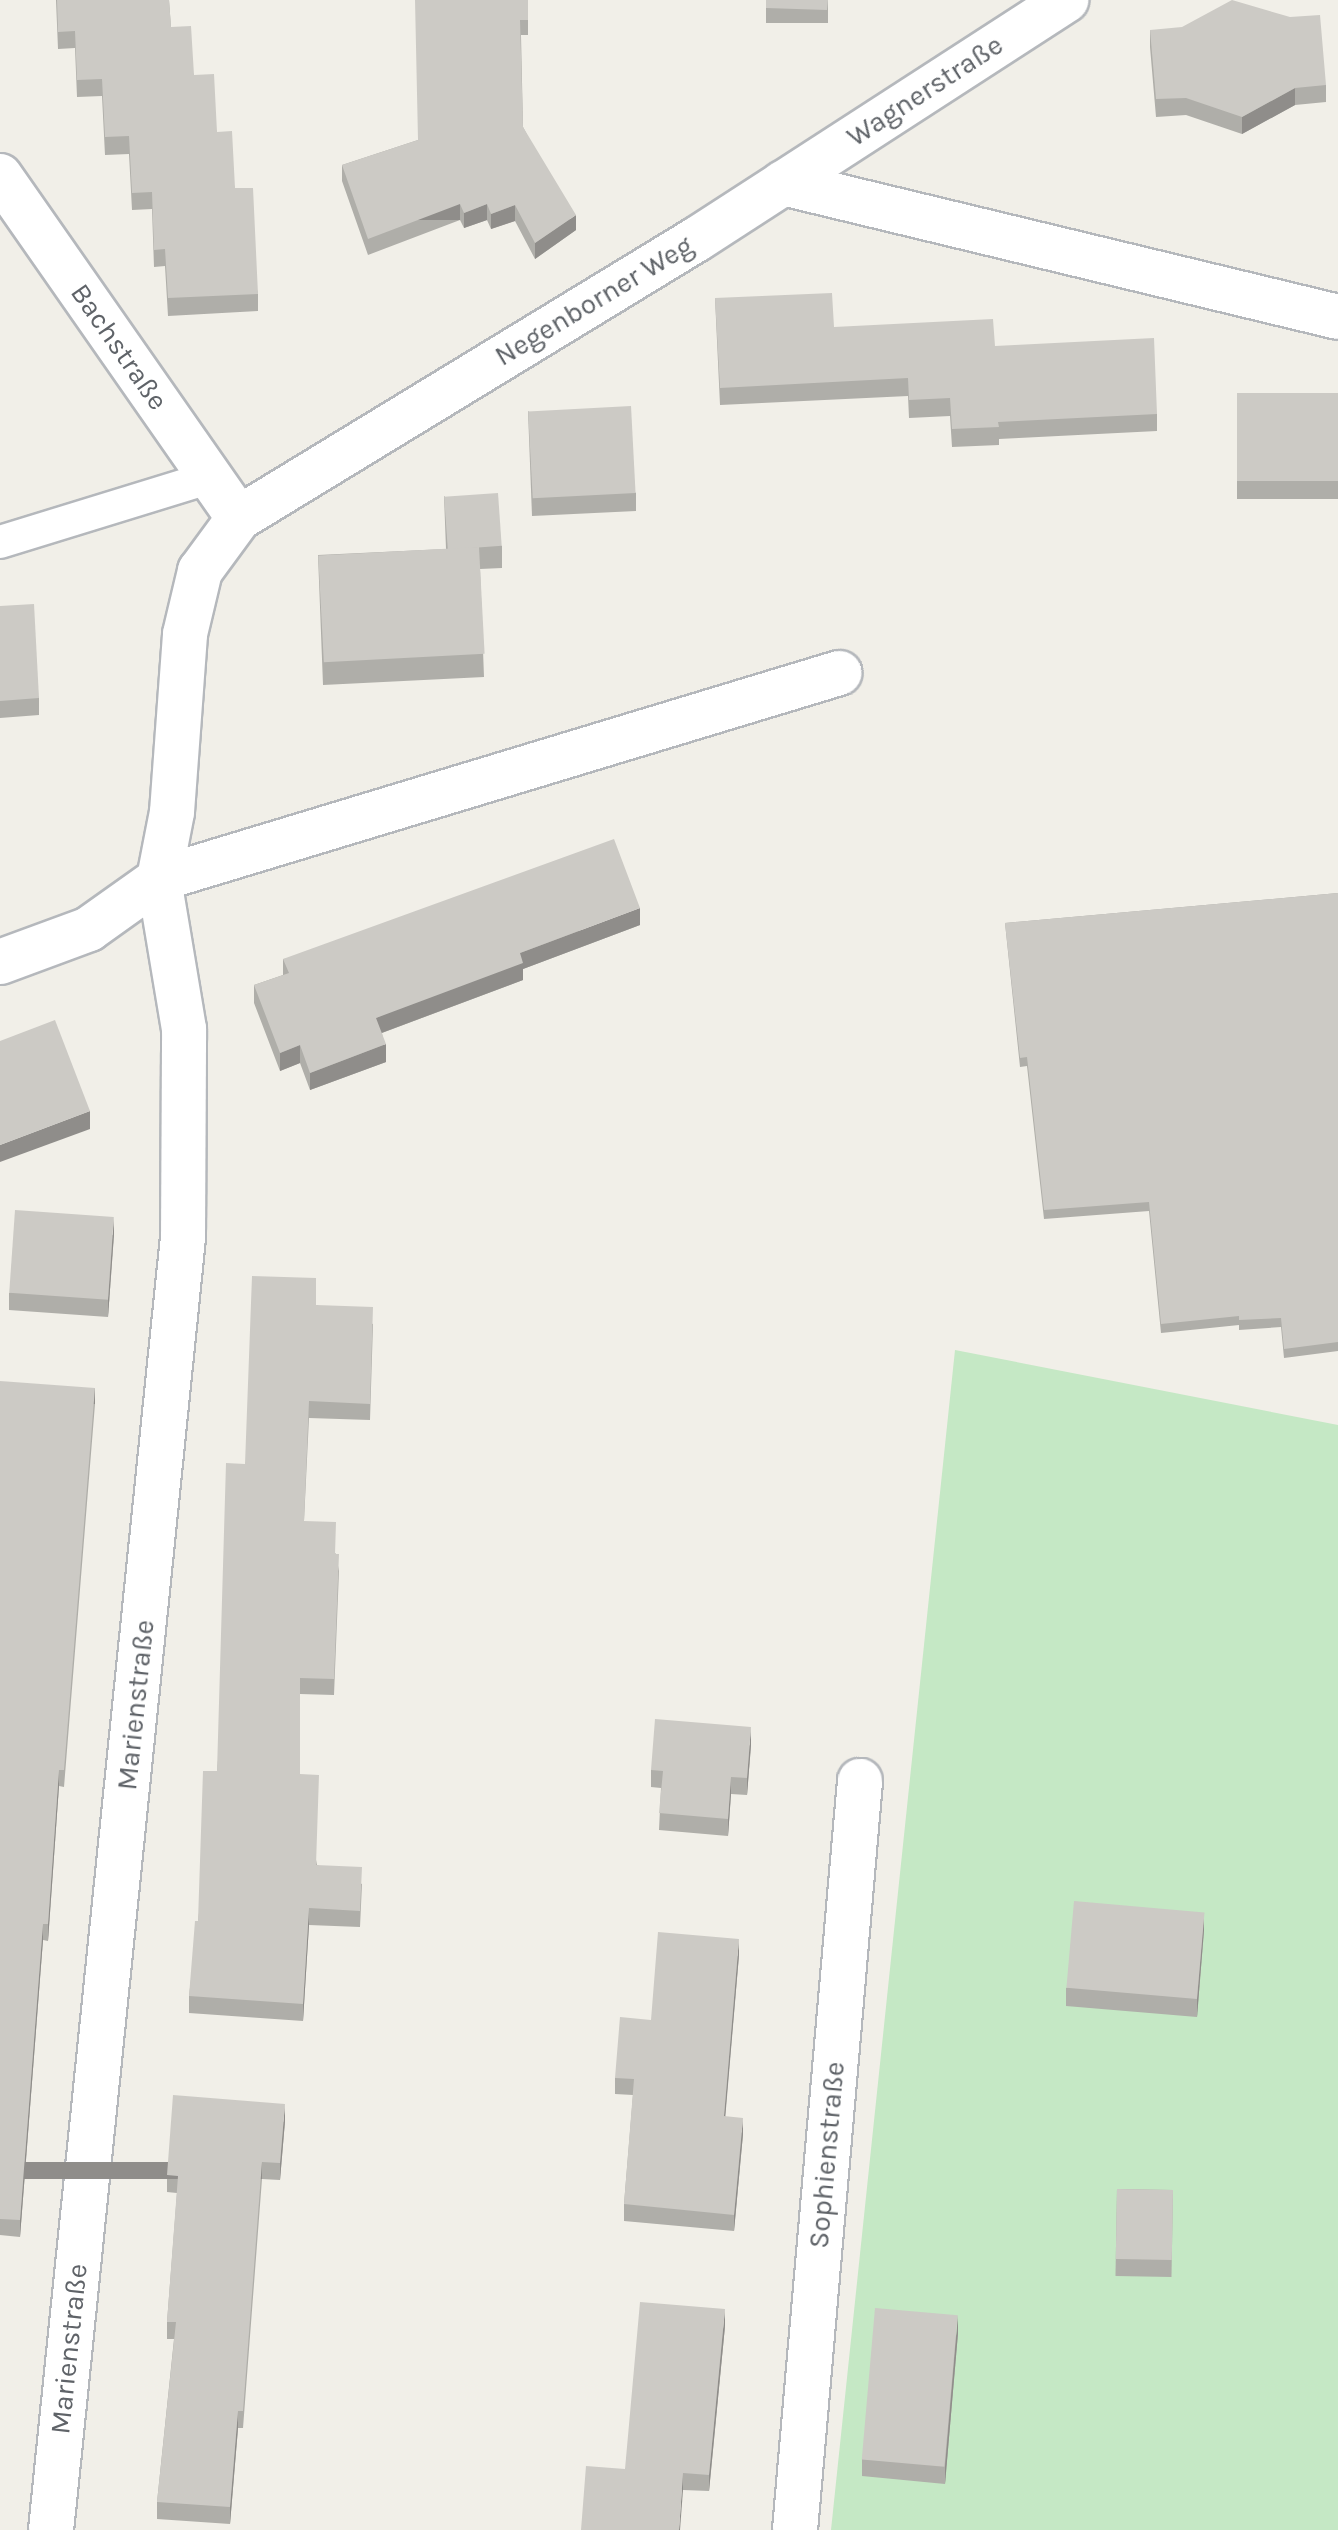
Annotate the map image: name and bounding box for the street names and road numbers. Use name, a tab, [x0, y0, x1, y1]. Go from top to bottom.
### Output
street label: Wagnerstraße	[841, 28, 1009, 154]
street label: Negenborner Weg	[489, 229, 699, 373]
street label: Bachstraße	[63, 277, 175, 417]
street label: Marienstraße	[110, 1618, 162, 1792]
street label: Sophienstraße	[802, 2060, 852, 2250]
street label: Marienstraße	[43, 2262, 95, 2436]

